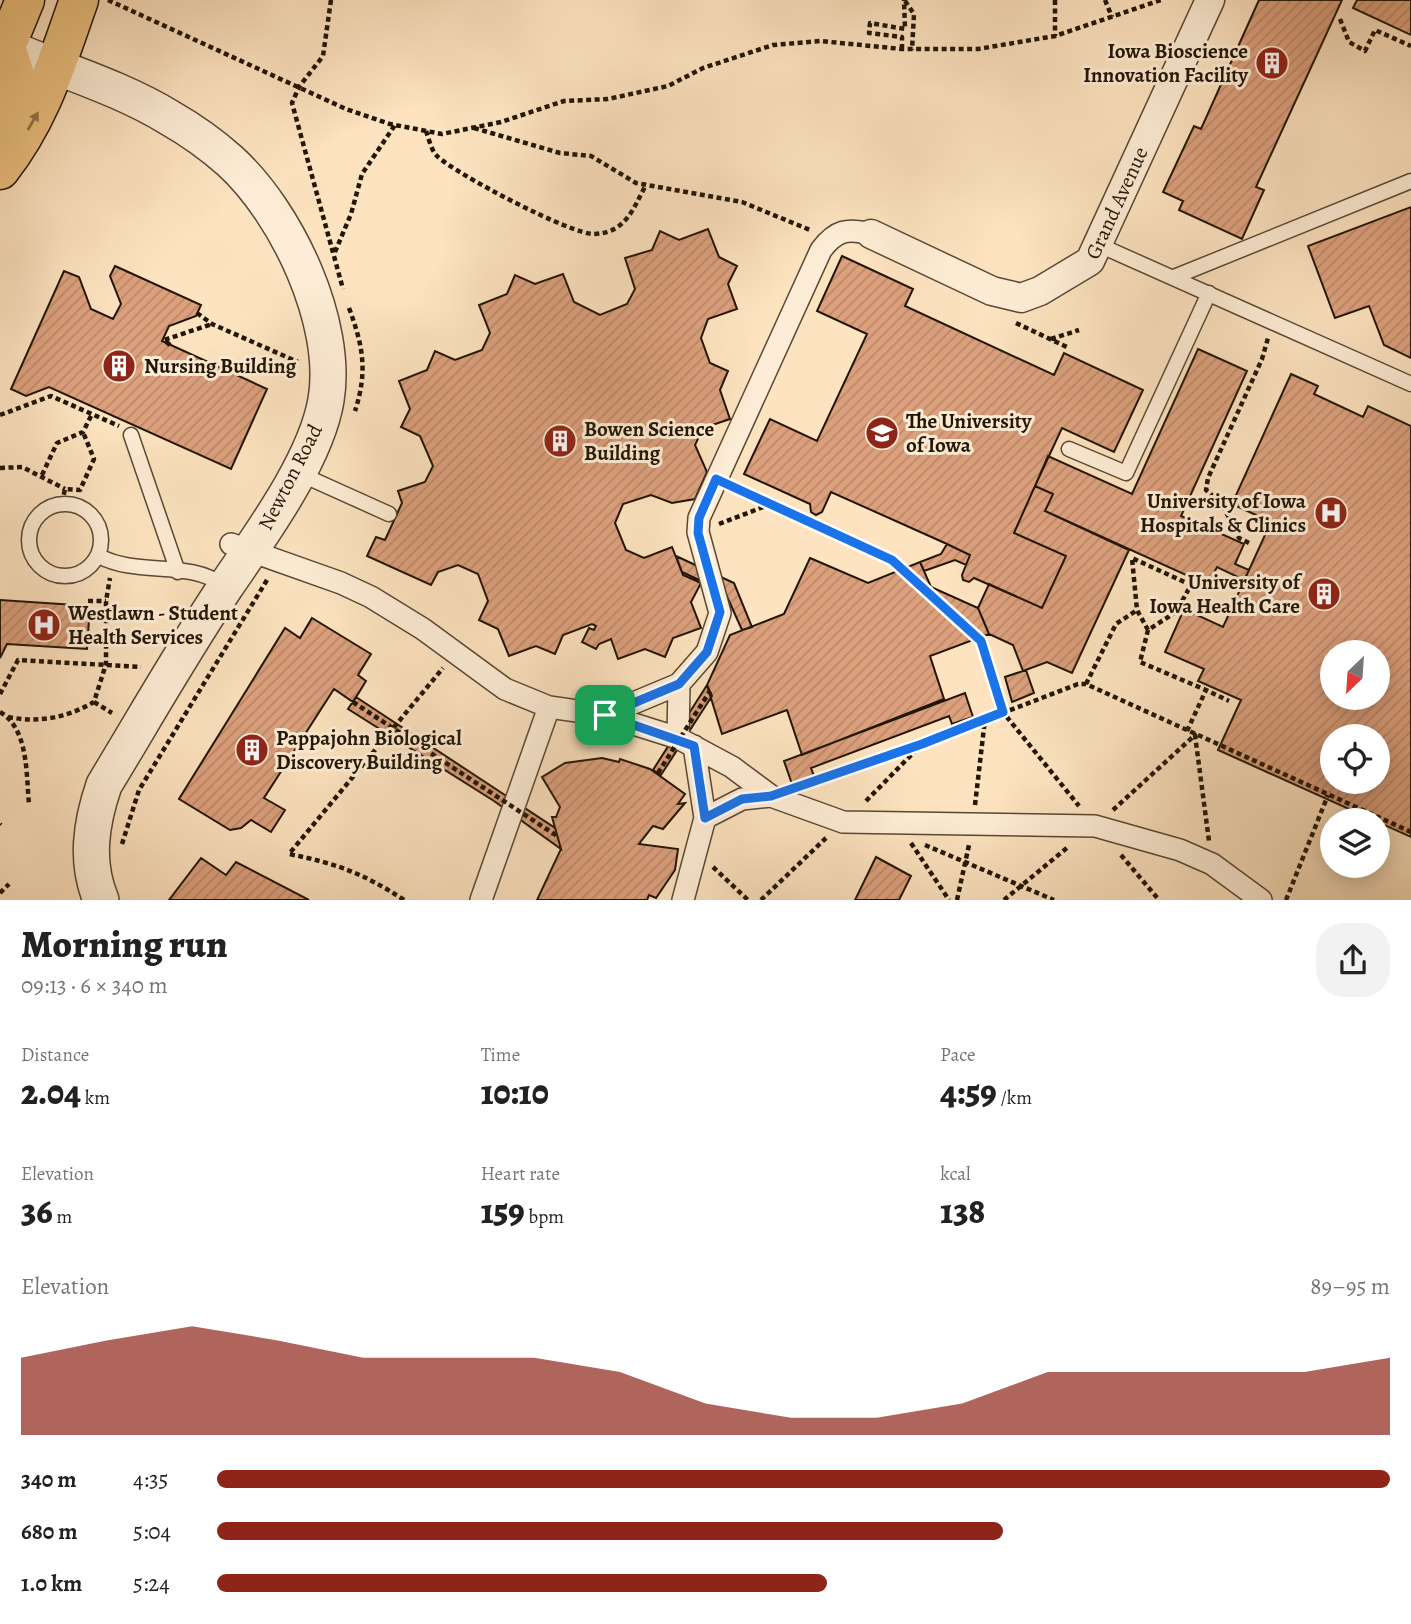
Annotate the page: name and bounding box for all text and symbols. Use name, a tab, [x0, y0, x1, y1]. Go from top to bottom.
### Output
place label: Iowa Bioscience Innovation Facility	[1083, 37, 1249, 89]
building icon: Iowa Bioscience Innovation Facility	[1253, 44, 1291, 82]
one-way arrow	[27, 112, 39, 131]
street label: Grand Avenue	[1079, 142, 1155, 264]
building icon: Nursing Building	[100, 347, 138, 385]
place label: Nursing Building	[144, 352, 297, 380]
place label: The University of Iowa	[906, 407, 1033, 459]
school or university icon: The University of Iowa	[863, 414, 901, 452]
place label: Bowen Science Building	[584, 415, 714, 467]
street label: Newton Road	[251, 418, 329, 535]
building icon: Bowen Science Building	[541, 422, 579, 460]
place label: University of Iowa Hospitals & Clinics	[1140, 487, 1307, 539]
hospital icon: University of Iowa Hospitals & Clinics	[1312, 494, 1350, 532]
place label: University of Iowa Health Care	[1149, 568, 1303, 620]
building icon: University of Iowa Health Care	[1305, 575, 1343, 613]
place label: Westlawn - Student Health Services	[67, 599, 238, 651]
hospital icon: Westlawn - Student Health Services	[25, 606, 63, 644]
north arrow	[1320, 640, 1390, 710]
map controls	[1320, 640, 1390, 878]
pin	[575, 685, 635, 745]
icon: arrive	[586, 696, 624, 734]
place label: Pappajohn Biological Discovery Building	[276, 724, 462, 776]
button: locate	[1320, 724, 1390, 794]
building icon: Pappajohn Biological Discovery Building	[233, 731, 271, 769]
button: layers	[1320, 808, 1390, 878]
text: Morning run	[21, 918, 228, 970]
button: share	[1316, 923, 1390, 997]
text: 09:13 · 6 × 340 m	[21, 970, 168, 1001]
text: Distance	[21, 1042, 89, 1068]
text: Time	[481, 1042, 520, 1068]
text: Pace	[940, 1042, 976, 1068]
text: 2.04	[21, 1068, 81, 1116]
text: 10:10	[481, 1068, 549, 1116]
text: 4:59	[940, 1068, 997, 1116]
text: km	[81, 1085, 110, 1111]
text: /km	[997, 1085, 1032, 1111]
text: Elevation	[21, 1161, 94, 1187]
text: Heart rate	[481, 1161, 560, 1187]
text: kcal	[940, 1161, 971, 1187]
text: 36	[21, 1187, 53, 1235]
text: 159	[481, 1187, 525, 1235]
text: 138	[940, 1187, 985, 1235]
text: m	[53, 1204, 72, 1230]
text: bpm	[525, 1204, 564, 1230]
text: Elevation	[21, 1271, 109, 1302]
text: 89–95 m	[1310, 1271, 1390, 1302]
text: 340 m	[21, 1464, 77, 1495]
text: 4:35	[133, 1464, 168, 1495]
text: 680 m	[21, 1516, 78, 1547]
text: 5:04	[133, 1516, 171, 1547]
text: 1.0 km	[21, 1568, 82, 1599]
text: 5:24	[133, 1568, 170, 1599]

